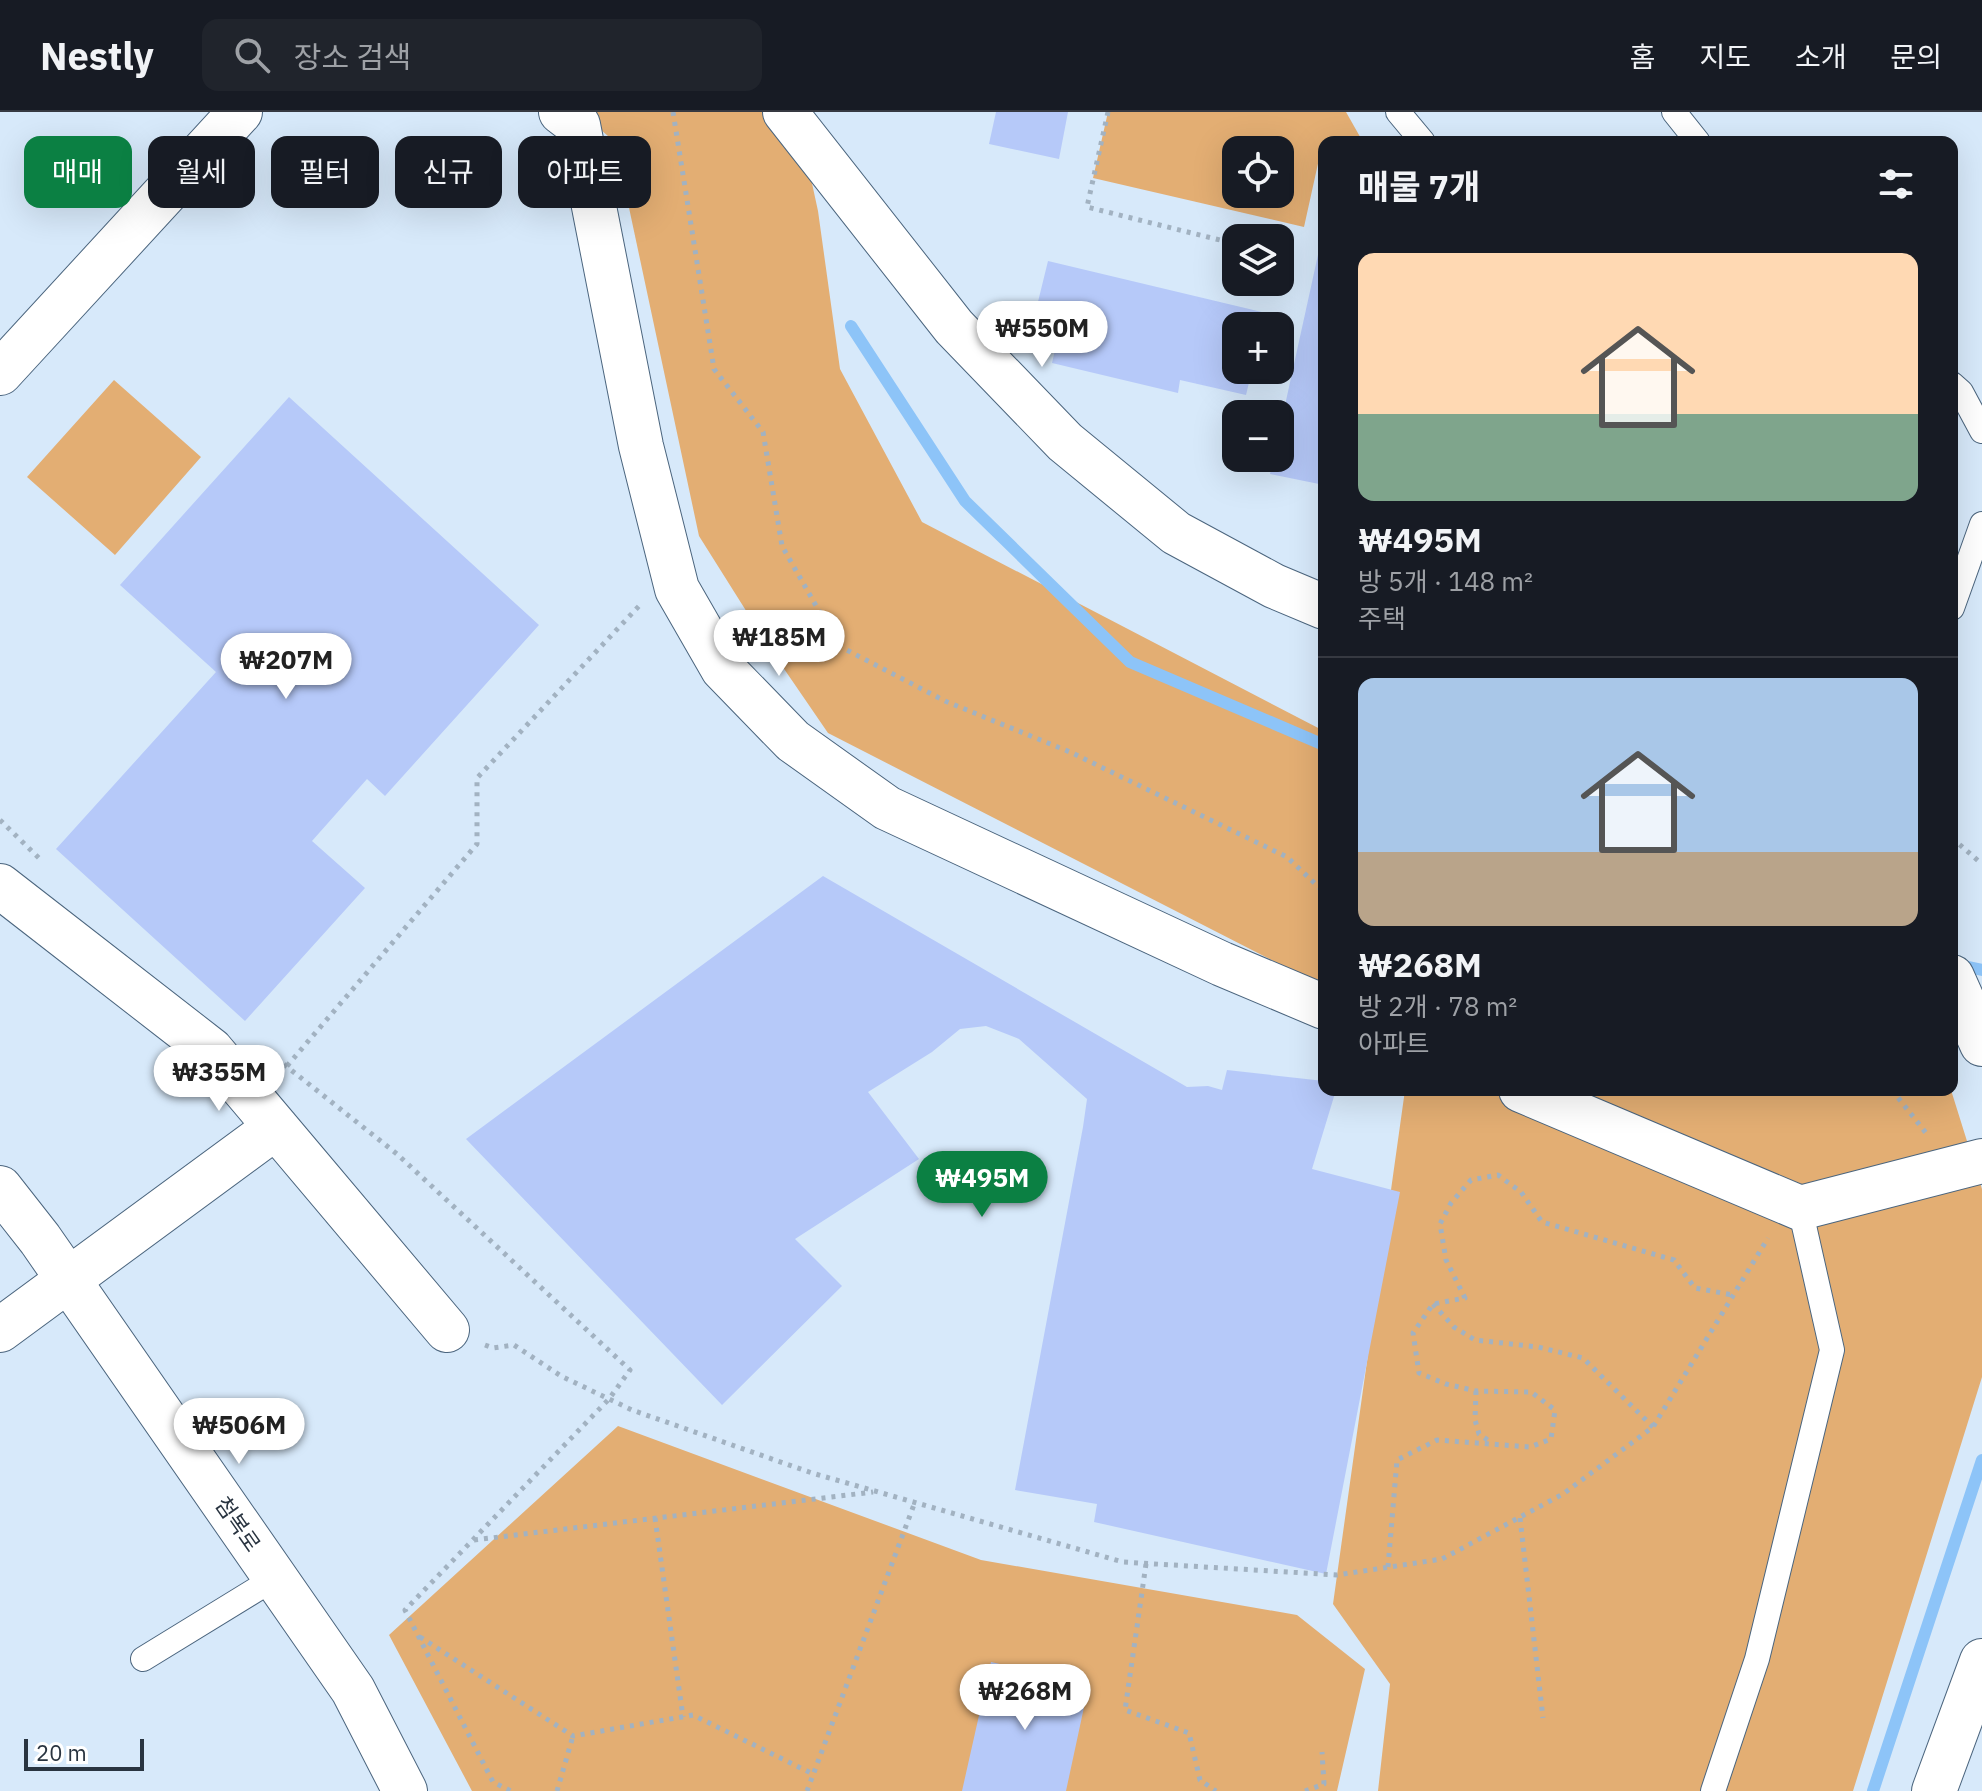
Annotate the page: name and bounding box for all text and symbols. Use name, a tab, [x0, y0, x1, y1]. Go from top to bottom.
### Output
search box	[202, 19, 762, 91]
text: Nestly	[40, 31, 154, 80]
icon: search	[230, 33, 274, 77]
text: 장소 검색	[294, 37, 411, 76]
text: 홈	[1630, 38, 1655, 75]
text: 지도	[1699, 38, 1751, 75]
text: 소개	[1795, 38, 1846, 75]
text: 문의	[1890, 38, 1942, 75]
chip: 매매	[24, 136, 132, 208]
chip: 월세	[148, 136, 255, 208]
chip: 필터	[271, 136, 379, 208]
chip: 신규	[395, 136, 502, 208]
chip: 아파트	[518, 136, 651, 208]
map controls	[1222, 136, 1294, 472]
button: locate	[1222, 136, 1294, 208]
icon: filters	[1874, 162, 1918, 206]
text: 매물 7개	[1358, 164, 1480, 208]
button: layers	[1222, 224, 1294, 296]
pin: ₩550M	[986, 301, 1098, 369]
icon: home	[1566, 305, 1710, 449]
text: ₩550M	[995, 310, 1089, 344]
button: +	[1222, 312, 1294, 384]
button: −	[1222, 400, 1294, 472]
text: ₩495M	[1358, 517, 1482, 561]
text: 방 5개 · 148 m²	[1358, 564, 1533, 598]
text: 주택	[1358, 601, 1406, 635]
pin: ₩185M	[723, 610, 835, 678]
text: ₩185M	[732, 619, 826, 653]
pin: ₩207M	[230, 633, 342, 701]
text: ₩207M	[239, 642, 333, 676]
icon: home	[1566, 730, 1710, 874]
text: ₩268M	[1358, 942, 1482, 986]
text: 방 2개 · 78 m²	[1358, 989, 1517, 1023]
text: 아파트	[1358, 1026, 1430, 1060]
pin: ₩355M	[163, 1045, 275, 1113]
text: ₩355M	[172, 1054, 266, 1088]
pin: ₩495M	[926, 1151, 1038, 1219]
text: ₩495M	[935, 1160, 1029, 1194]
pin: ₩506M	[183, 1398, 295, 1466]
text: ₩506M	[192, 1407, 286, 1441]
street label: 첨복로	[209, 1491, 268, 1557]
pin: ₩268M	[969, 1664, 1081, 1732]
text: ₩268M	[978, 1673, 1072, 1707]
scale bar	[24, 1735, 144, 1771]
text: 20 m	[36, 1738, 87, 1767]

